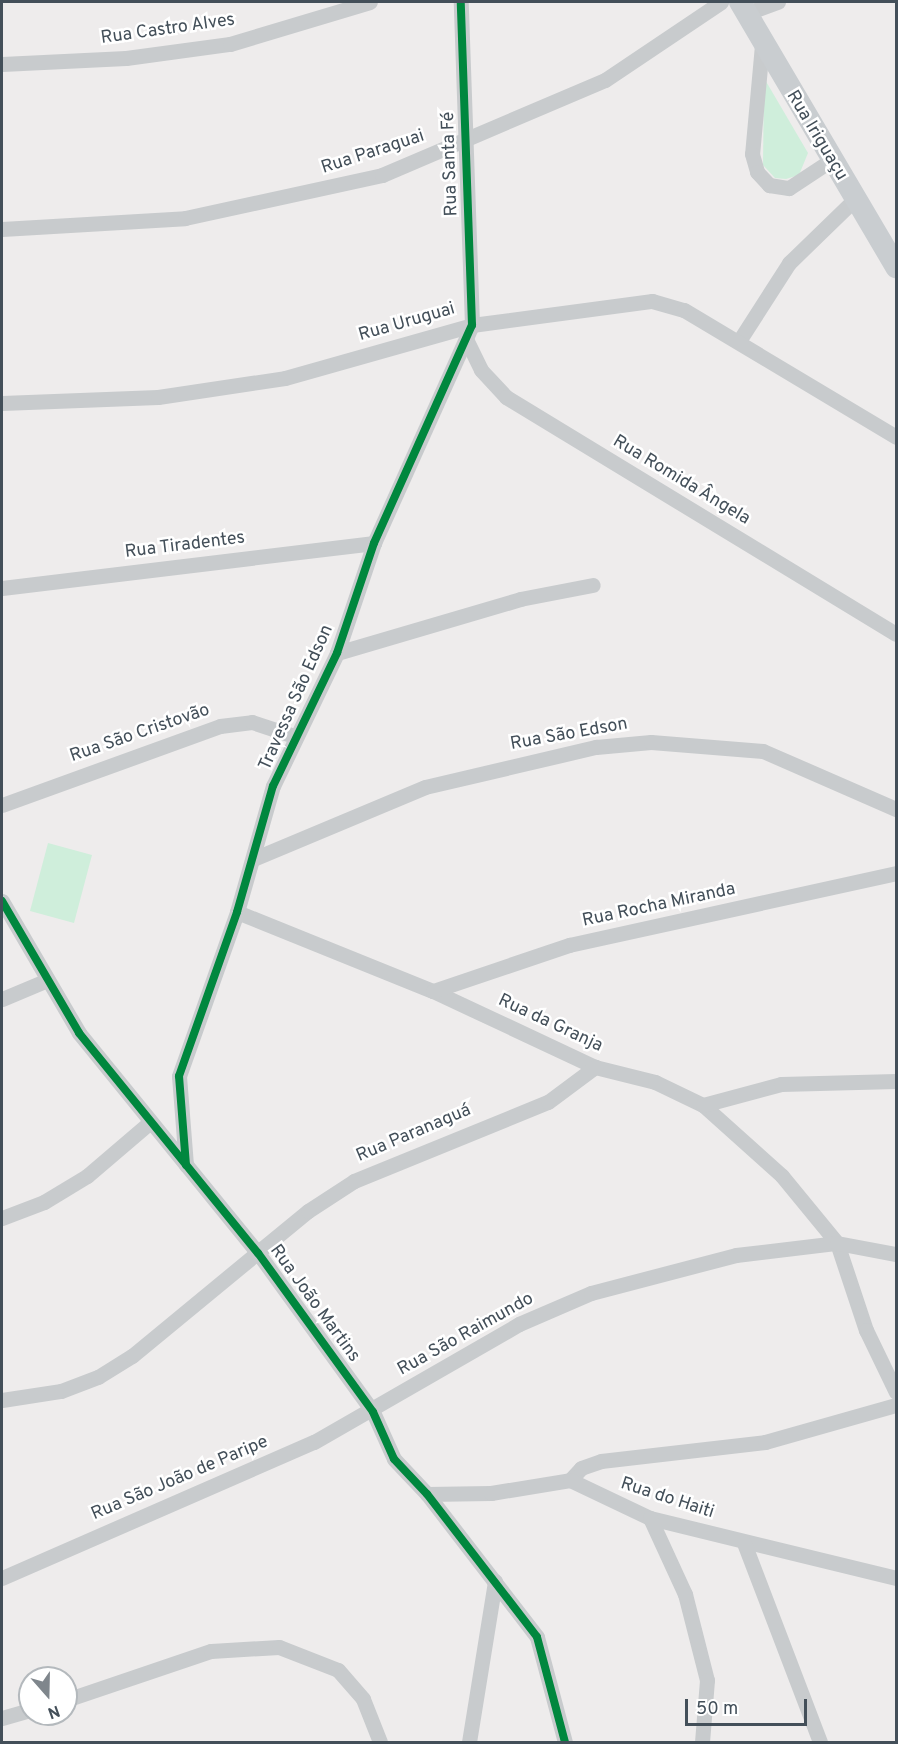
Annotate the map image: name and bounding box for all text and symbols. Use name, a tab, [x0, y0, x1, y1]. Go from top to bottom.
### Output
street label: Rua Castro Alves	[99, 10, 237, 50]
street label: Rua Iriguaçu	[781, 87, 851, 185]
street label: Rua Santa Fé	[438, 111, 464, 217]
street label: Rua Paraguai	[319, 126, 427, 180]
street label: Rua Uruguai	[356, 299, 458, 347]
street label: Rua Romida Ângela	[608, 431, 754, 531]
street label: Rua Tiradentes	[123, 528, 247, 564]
street label: Travessa São Edson	[255, 622, 339, 774]
street label: Rua São Cristovão	[67, 700, 213, 768]
street label: Rua São Edson	[509, 714, 629, 756]
street label: Rua Rocha Miranda	[581, 879, 737, 933]
street label: Rua da Granja	[494, 990, 606, 1058]
street label: Rua Paranaguá	[353, 1100, 475, 1168]
street label: Rua João Martins	[264, 1241, 364, 1367]
street label: Rua São Raimundo	[394, 1289, 538, 1381]
street label: Rua São João de Paripe	[88, 1432, 272, 1526]
street label: Rua do Haiti	[617, 1474, 717, 1524]
north arrow	[18, 1666, 78, 1726]
scale bar	[688, 1687, 810, 1725]
text: 50 m	[696, 1698, 738, 1721]
text: N	[45, 1700, 62, 1722]

